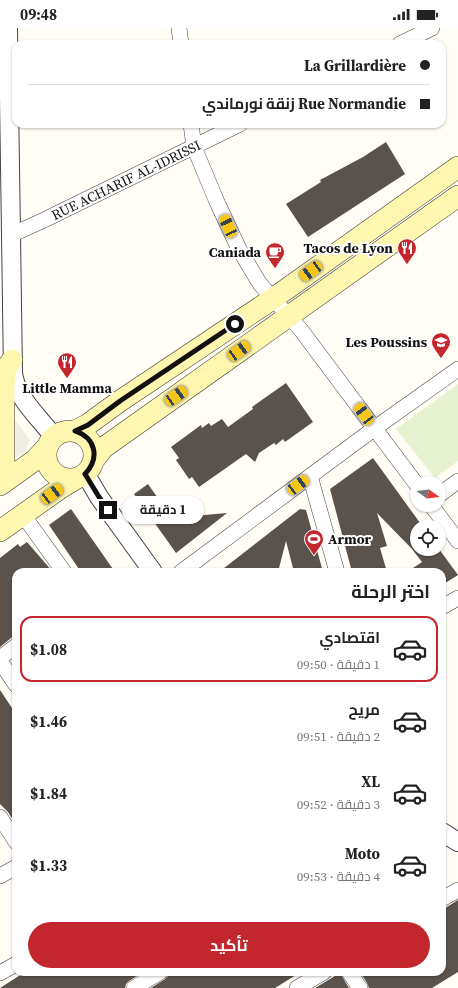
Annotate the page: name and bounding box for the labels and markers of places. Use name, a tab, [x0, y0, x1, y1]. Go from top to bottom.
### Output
restaurant icon: Tacos de Lyon	[396, 237, 418, 265]
place label: Tacos de Lyon	[303, 238, 393, 258]
cafe icon: Caniada	[264, 241, 286, 269]
place label: Caniada	[209, 242, 262, 262]
school or university icon: Les Poussins	[430, 331, 452, 359]
place label: Les Poussins	[345, 332, 428, 352]
restaurant icon: Little Mamma	[56, 351, 78, 379]
place label: Little Mamma	[22, 378, 112, 398]
sports icon: Armor	[303, 528, 325, 556]
place label: Armor	[328, 529, 372, 549]

